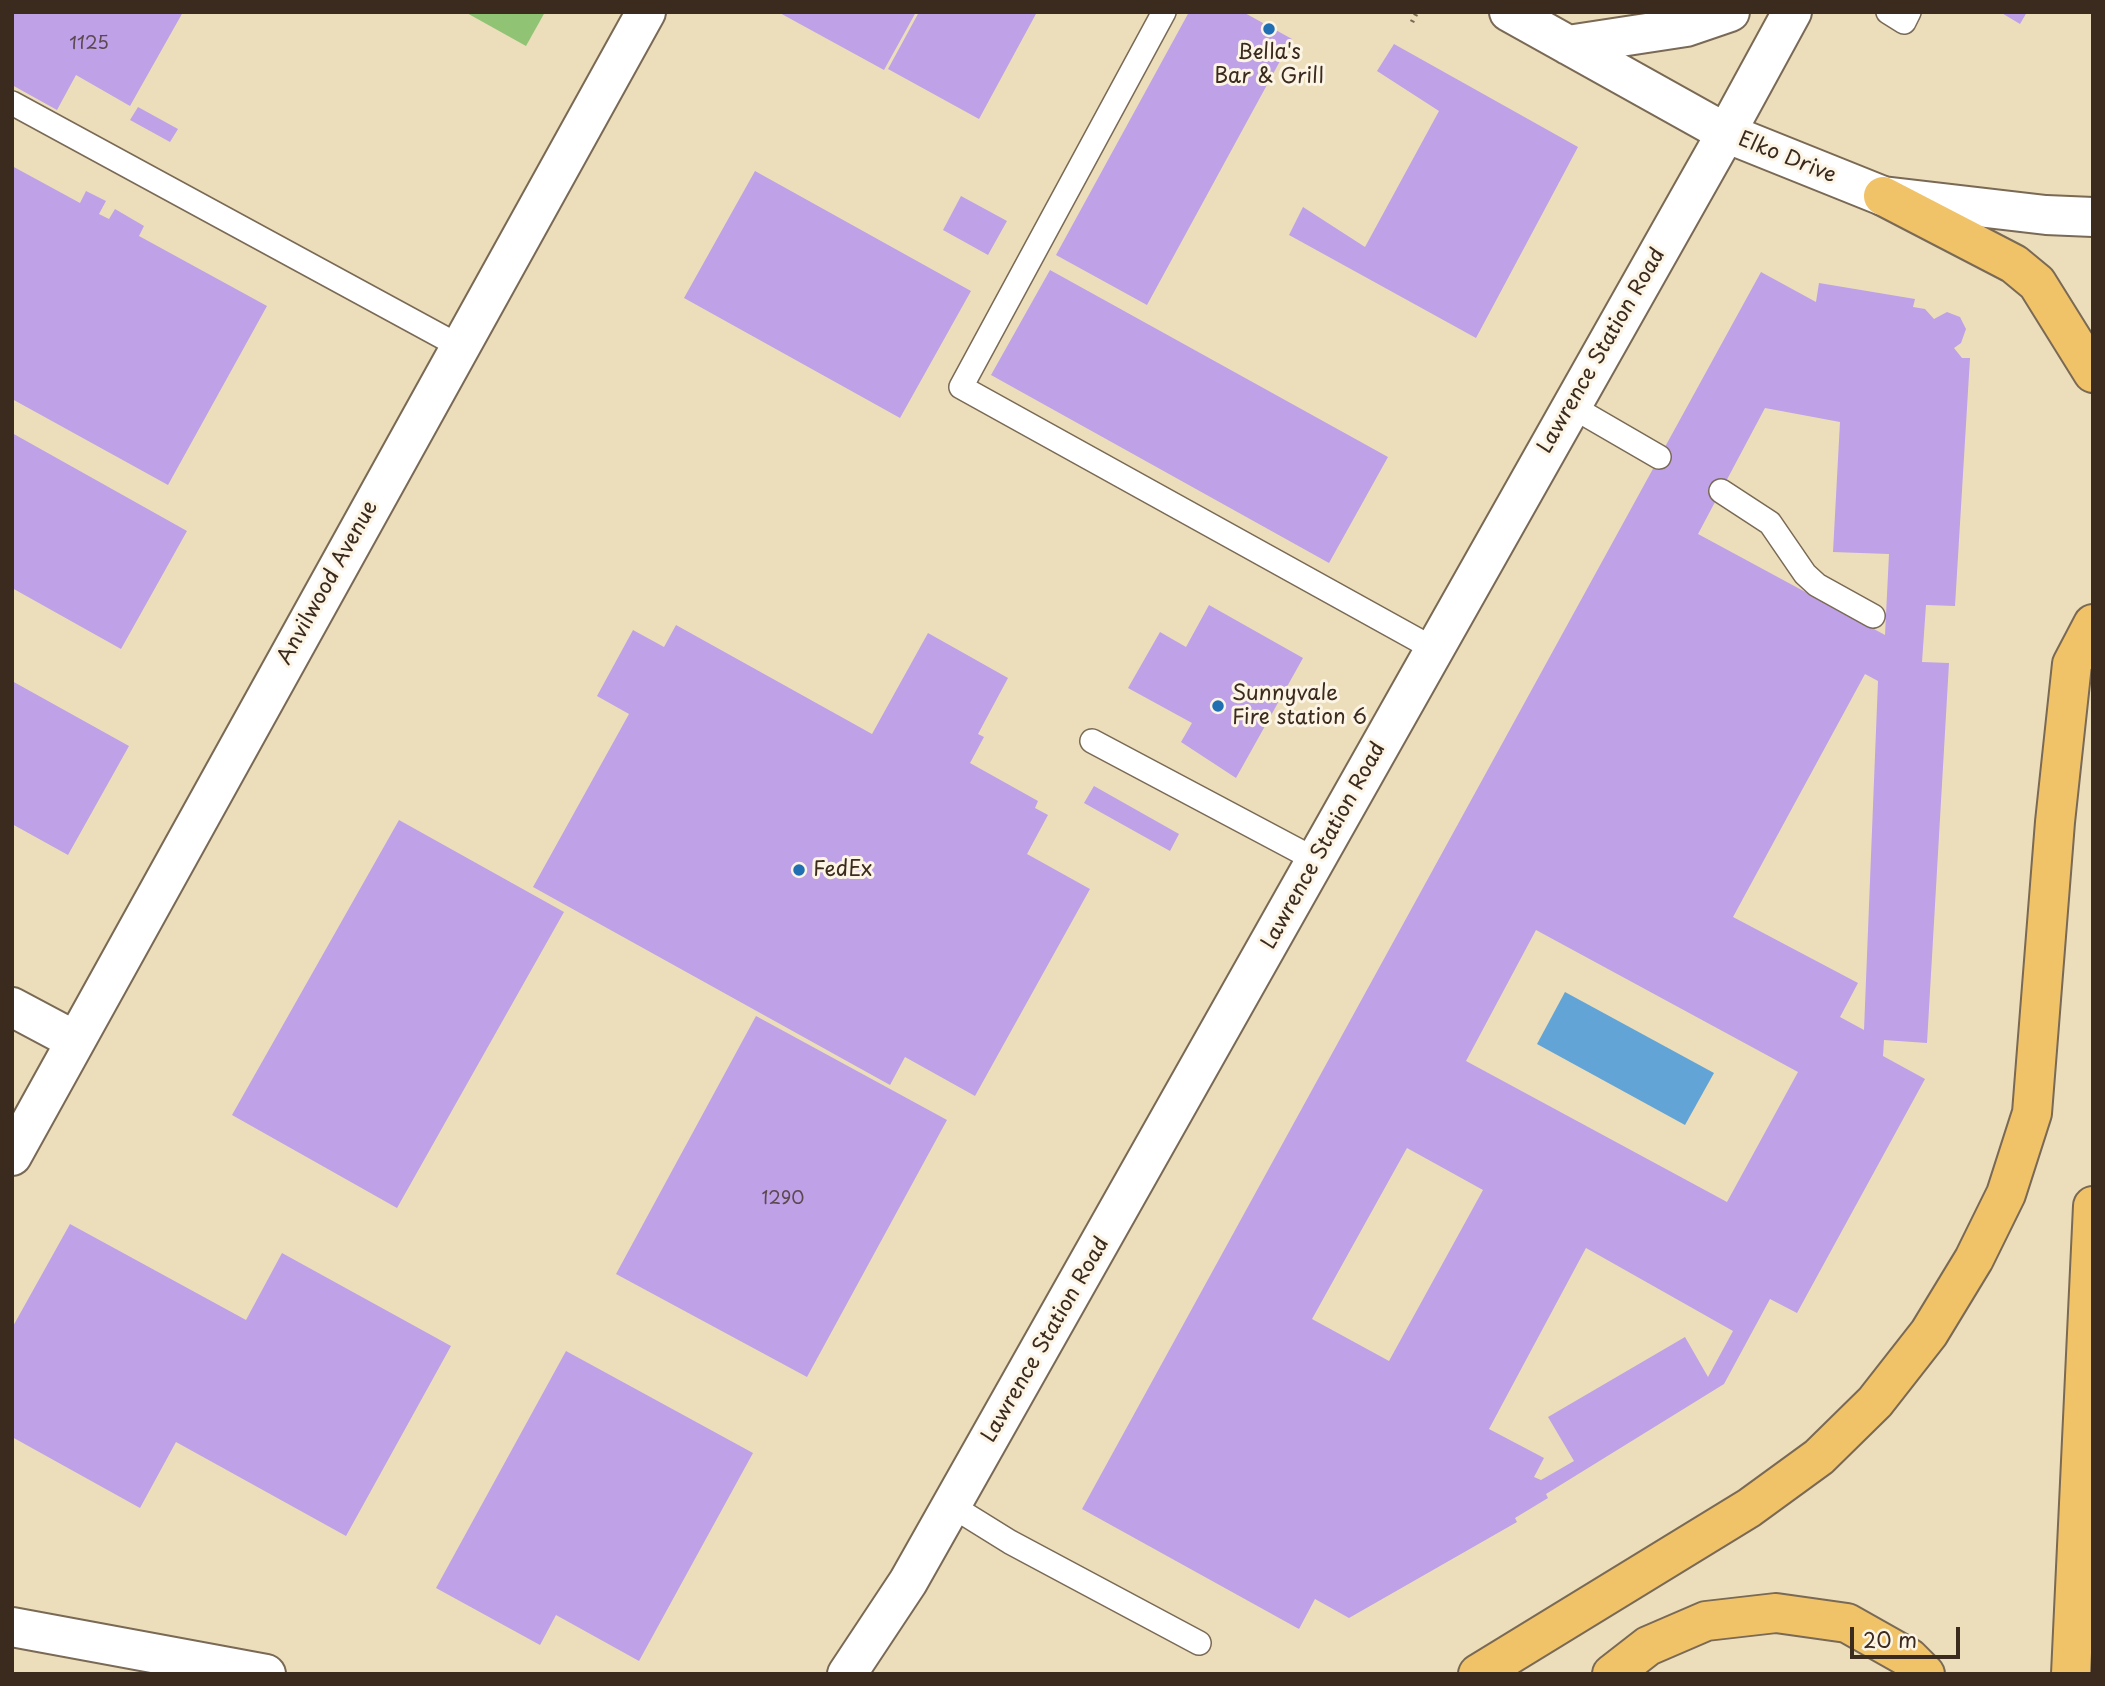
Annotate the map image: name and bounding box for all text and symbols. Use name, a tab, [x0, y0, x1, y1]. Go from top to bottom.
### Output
marker: Bella's Bar & Grill	[1261, 21, 1277, 37]
house number: 1125	[69, 33, 109, 55]
place label: Bella's Bar & Grill	[1214, 40, 1324, 90]
street label: Elko Drive	[1734, 127, 1840, 189]
street label: Lawrence Station Road	[1533, 244, 1671, 458]
street label: Anvilwood Avenue	[272, 497, 384, 669]
place label: Sunnyvale Fire station 6	[1232, 681, 1367, 731]
marker: Sunnyvale Fire station 6	[1210, 698, 1226, 714]
street label: Lawrence Station Road	[1257, 738, 1391, 954]
place label: FedEx	[813, 857, 872, 883]
marker: FedEx	[791, 862, 807, 878]
house number: 1290	[762, 1188, 804, 1210]
street label: Lawrence Station Road	[977, 1233, 1115, 1447]
scale bar	[1853, 1612, 1963, 1656]
text: 20 m	[1863, 1623, 1917, 1655]

